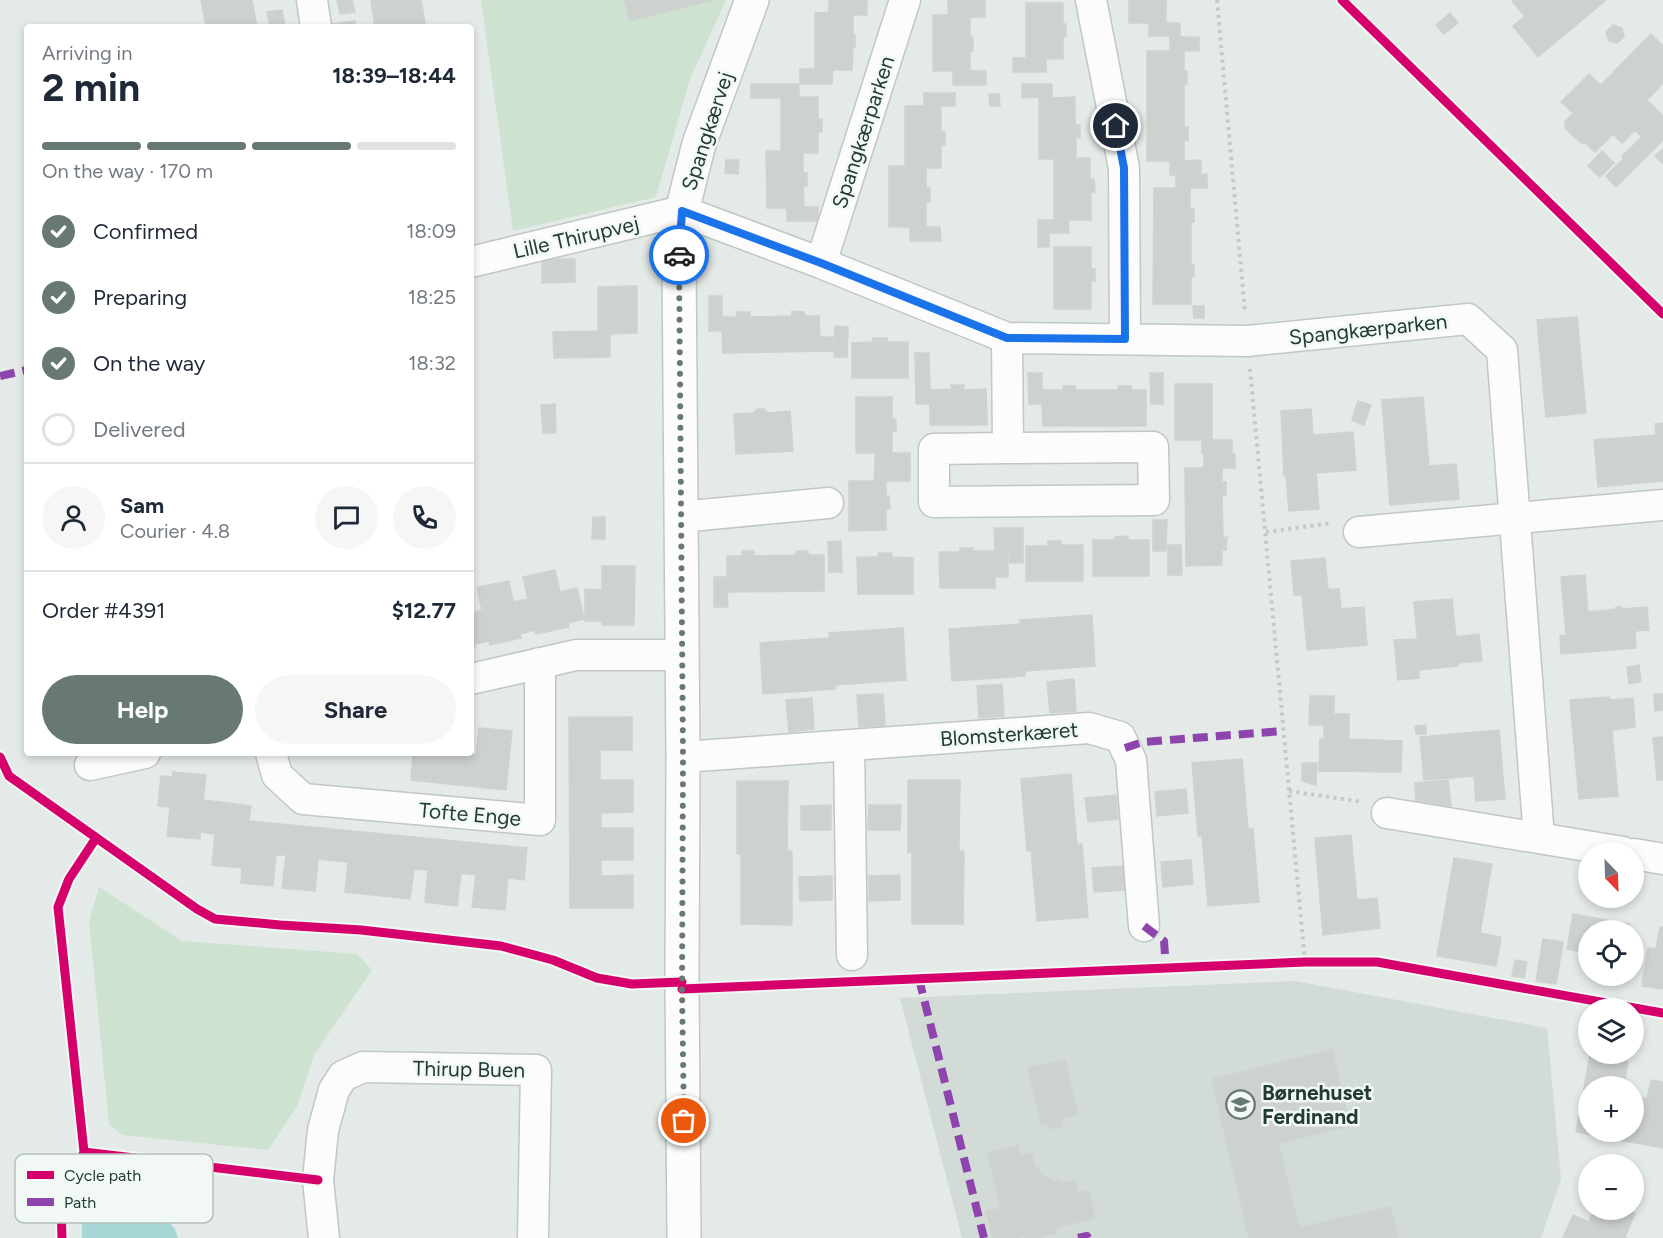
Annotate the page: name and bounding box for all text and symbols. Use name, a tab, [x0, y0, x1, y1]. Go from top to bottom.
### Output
text: Arriving in	[42, 41, 132, 65]
street label: Spangkærparken	[827, 53, 899, 211]
text: 18:39–18:44	[332, 62, 456, 89]
text: 2 min	[42, 64, 140, 111]
street label: Spangkærvej	[676, 68, 738, 194]
pin	[1090, 100, 1141, 151]
icon: home	[1099, 109, 1132, 142]
text: On the way · 170 m	[42, 159, 213, 183]
street label: Lille Thirupvej	[511, 210, 641, 264]
icon: check	[42, 215, 75, 248]
text: Confirmed	[93, 218, 198, 245]
text: 18:09	[406, 219, 456, 243]
courier	[649, 225, 709, 285]
icon: car	[663, 239, 696, 272]
icon: check	[42, 281, 75, 314]
text: Preparing	[93, 284, 187, 311]
text: 18:25	[408, 285, 456, 309]
street label: Spangkærparken	[1288, 308, 1448, 350]
icon: check	[42, 347, 75, 380]
text: On the way	[93, 350, 205, 377]
text: 18:32	[408, 351, 456, 375]
text: Delivered	[93, 416, 186, 443]
button: person	[42, 486, 105, 549]
button: chat	[315, 486, 378, 549]
button: phone	[393, 486, 456, 549]
text: Sam	[120, 492, 164, 519]
text: Courier · 4.8	[120, 519, 230, 543]
text: Order #4391	[42, 597, 165, 624]
text: $12.77	[392, 597, 456, 624]
button: Help	[42, 675, 243, 744]
button: Share	[255, 675, 456, 744]
street label: Blomsterkæret	[939, 717, 1079, 751]
street label: Tofte Enge	[418, 797, 522, 831]
north arrow	[1578, 842, 1644, 908]
map controls	[1578, 842, 1644, 1220]
button: locate	[1578, 920, 1644, 986]
button: layers	[1578, 998, 1644, 1064]
street label: Thirup Buen	[413, 1056, 525, 1082]
button: +	[1578, 1076, 1644, 1142]
place label: Børnehuset Ferdinand	[1262, 1080, 1372, 1129]
school or university icon: Børnehuset Ferdinand	[1225, 1088, 1257, 1120]
pin	[658, 1095, 709, 1146]
icon: bag	[667, 1104, 700, 1137]
legend	[15, 1154, 213, 1223]
button: −	[1578, 1154, 1644, 1220]
text: Cycle path	[64, 1166, 141, 1185]
text: Path	[64, 1193, 96, 1212]

